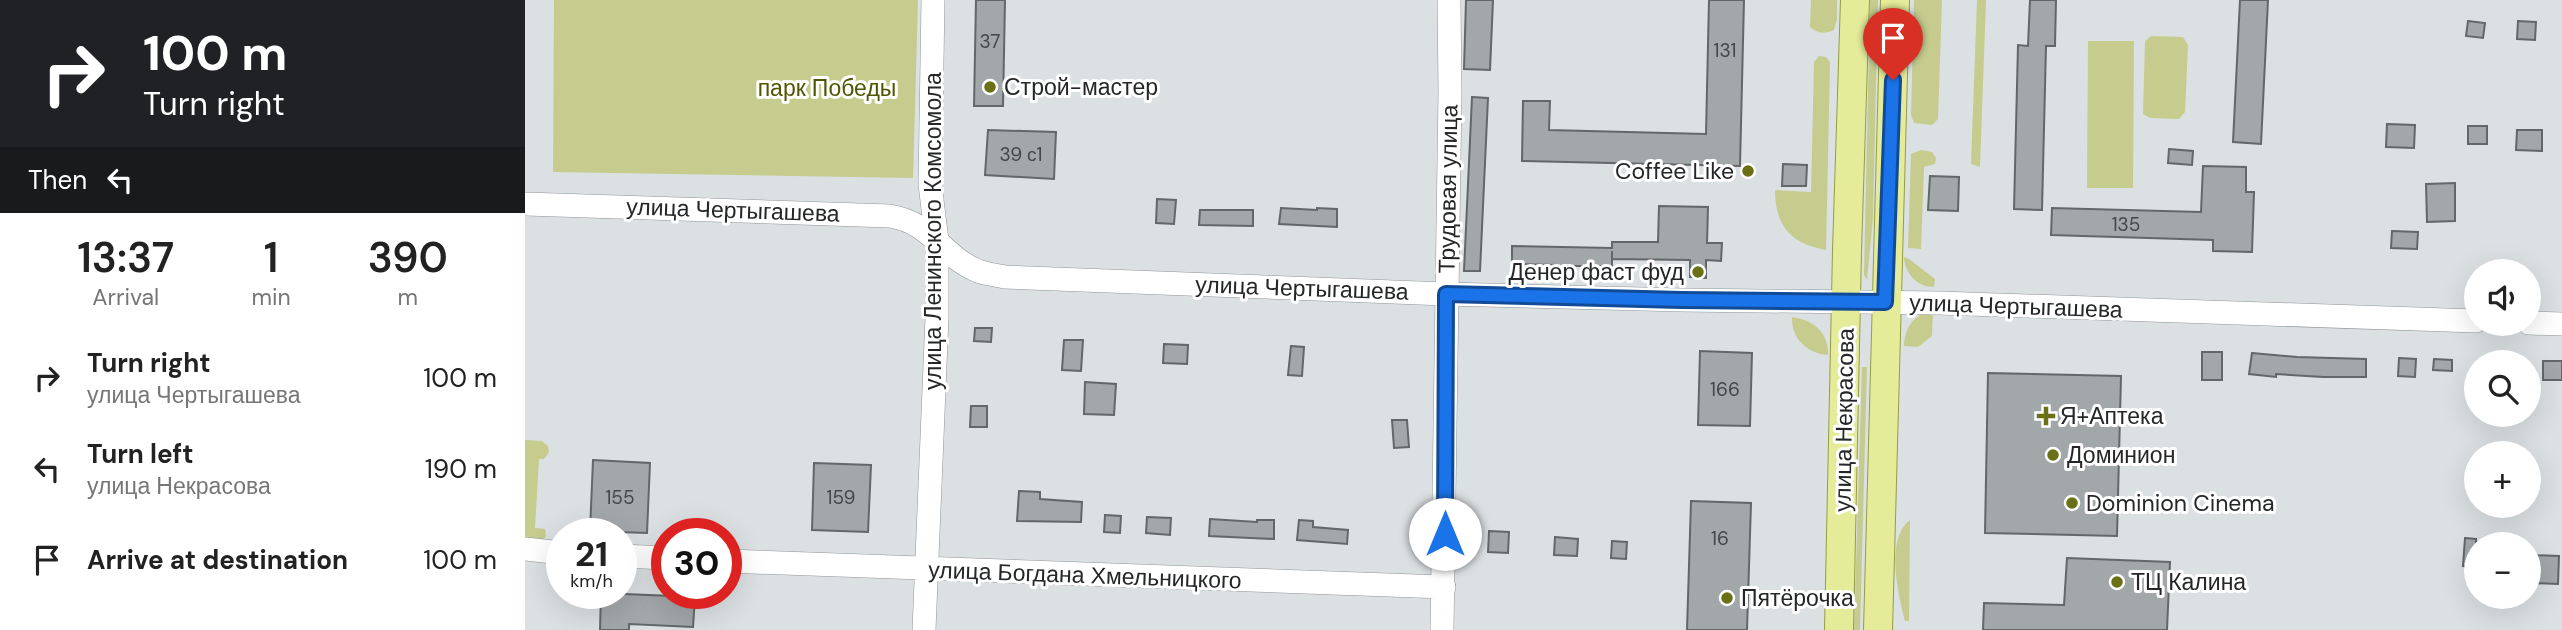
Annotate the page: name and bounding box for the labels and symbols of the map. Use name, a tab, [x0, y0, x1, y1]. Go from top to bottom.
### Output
pin	[1863, 8, 1923, 80]
house number: 37	[979, 29, 1001, 54]
house number: 131	[1714, 38, 1736, 63]
street label: улица Ленинского Комсомола	[918, 72, 948, 390]
place label: Строй-мастер	[1004, 72, 1158, 102]
park label: парк Победы	[758, 73, 896, 103]
marker: Строй-мастер	[982, 79, 998, 95]
street label: Трудовая улица	[1432, 104, 1464, 274]
house number: 39 с1	[999, 142, 1043, 167]
place label: Coffee Like	[1615, 156, 1734, 186]
marker: Coffee Like	[1740, 163, 1756, 179]
street label: улица Чертыгашева	[626, 191, 840, 229]
house number: 135	[2112, 212, 2140, 237]
place label: Денер фаст фуд	[1509, 257, 1685, 287]
marker: Денер фаст фуд	[1690, 264, 1706, 280]
street label: улица Чертыгашева	[1195, 269, 1409, 307]
street label: улица Чертыгашева	[1909, 287, 2123, 325]
street label: улица Некрасова	[1827, 328, 1861, 512]
house number: 166	[1710, 377, 1740, 402]
place label: Я+Аптека	[2060, 401, 2164, 431]
marker: Я+Аптека	[2038, 408, 2054, 424]
place label: Доминион	[2067, 440, 2175, 470]
marker: Доминион	[2045, 447, 2061, 463]
house number: 155	[605, 485, 635, 510]
house number: 159	[827, 485, 855, 510]
place label: Dominion Cinema	[2086, 488, 2274, 518]
marker: Dominion Cinema	[2064, 495, 2080, 511]
position arrow	[1408, 497, 1482, 571]
speed limit sign: 30	[651, 518, 742, 609]
house number: 16	[1711, 526, 1729, 551]
street label: улица Богдана Хмельницкого	[928, 555, 1242, 595]
place label: ТЦ Калина	[2131, 567, 2246, 597]
marker: ТЦ Калина	[2109, 574, 2125, 590]
place label: Пятёрочка	[1741, 583, 1854, 613]
marker: Пятёрочка	[1719, 590, 1735, 606]

